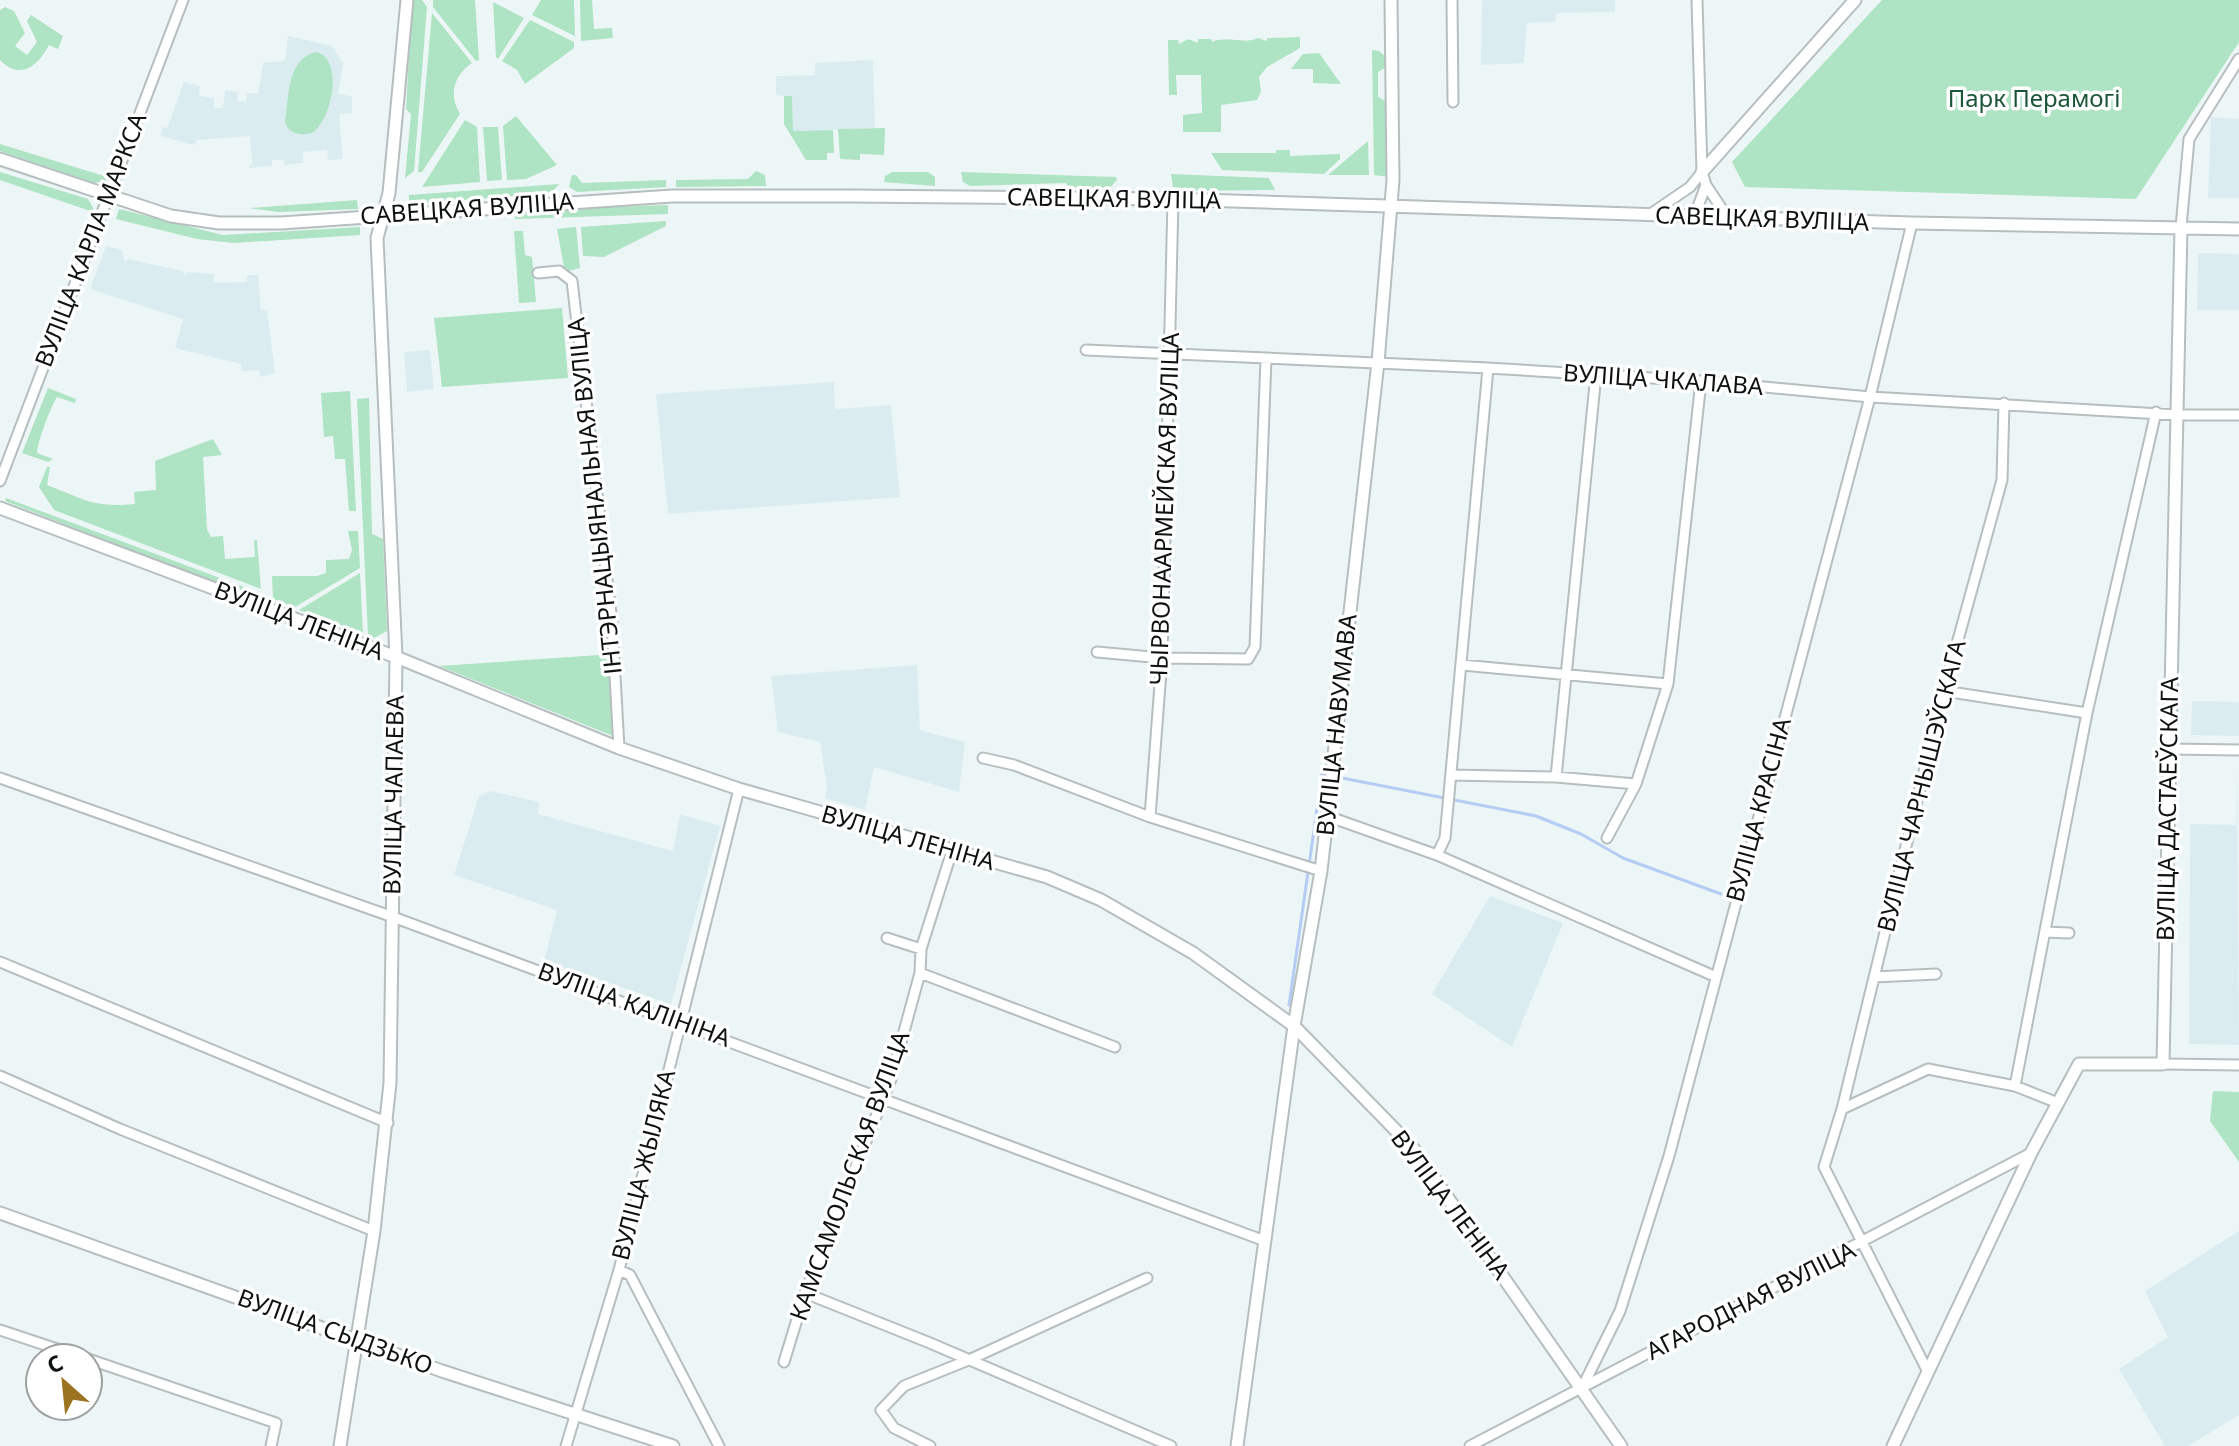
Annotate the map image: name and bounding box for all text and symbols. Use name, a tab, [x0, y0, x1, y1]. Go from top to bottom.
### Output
park label: Парк Перамогі	[1948, 81, 2120, 114]
street label: ВУЛІЦА КАРЛА МАРКСА	[26, 107, 154, 371]
street label: САВЕЦКАЯ ВУЛІЦА	[1007, 179, 1222, 216]
street label: САВЕЦКАЯ ВУЛІЦА	[359, 184, 576, 231]
street label: САВЕЦКАЯ ВУЛІЦА	[1654, 197, 1870, 238]
street label: ІНТЭРНАЦЫЯНАЛЬНАЯ ВУЛІЦА	[558, 315, 629, 676]
street label: ЧЫРВОНААРМЕЙСКАЯ ВУЛІЦА	[1141, 331, 1186, 686]
street label: ВУЛІЦА ЧКАЛАВА	[1562, 355, 1765, 402]
street label: ВУЛІЦА ЛЕНІНА	[210, 572, 390, 667]
street label: ВУЛІЦА НАВУМАВА	[1307, 612, 1364, 837]
street label: ВУЛІЦА ЧАРНЫШЭЎСКАГА	[1868, 635, 1973, 935]
street label: ВУЛІЦА ДАСТАЕЎСКАГА	[2148, 676, 2185, 941]
street label: ВУЛІЦА ЧАПАЕВА	[374, 694, 411, 895]
street label: ВУЛІЦА КРАСІНА	[1717, 713, 1798, 905]
street label: ВУЛІЦА ЛЕНІНА	[818, 796, 1000, 877]
street label: ВУЛІЦА КАЛІНІНА	[534, 953, 736, 1054]
street label: КАМСАМОЛЬСКАЯ ВУЛІЦА	[781, 1025, 917, 1325]
street label: ВУЛІЦА ЖЫЛЯКА	[603, 1065, 682, 1264]
street label: ВУЛІЦА ЛЕНІНА	[1384, 1123, 1519, 1286]
street label: АГАРОДНАЯ ВУЛІЦА	[1640, 1232, 1861, 1367]
street label: ВУЛІЦА СЫДЗЬКО	[233, 1280, 438, 1381]
north arrow	[24, 1342, 104, 1422]
text: С	[41, 1347, 68, 1380]

